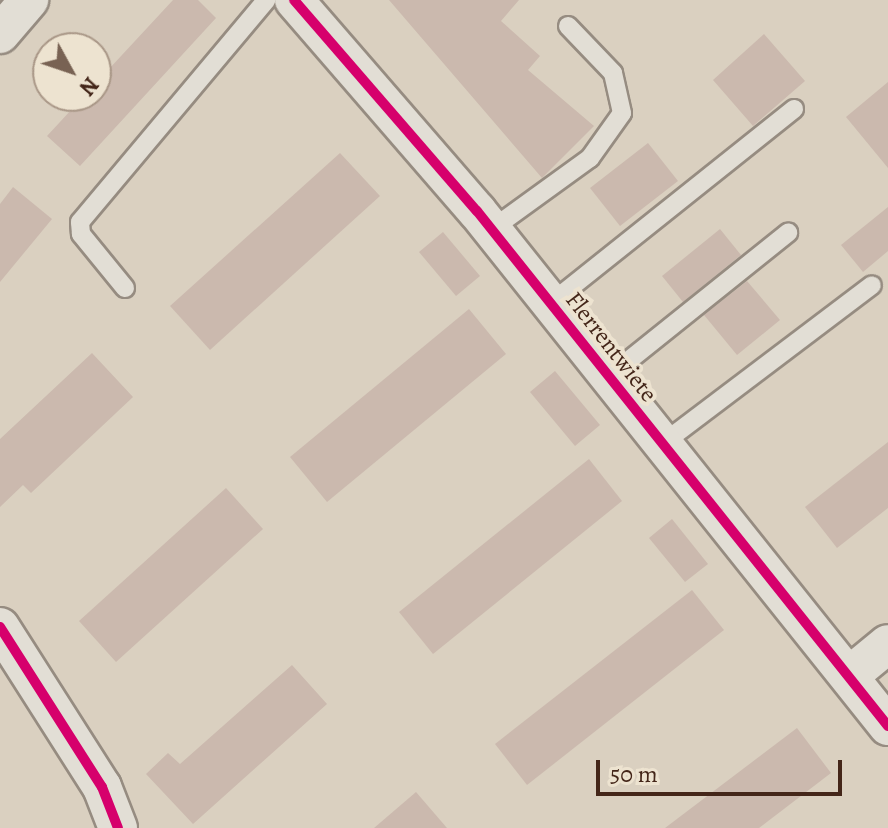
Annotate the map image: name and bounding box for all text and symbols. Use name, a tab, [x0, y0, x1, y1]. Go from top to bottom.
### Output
north arrow	[32, 32, 112, 112]
text: N	[72, 70, 105, 102]
street label: Flerrentwiete	[559, 286, 663, 408]
scale bar	[600, 744, 846, 794]
text: 50 m	[610, 758, 658, 790]

